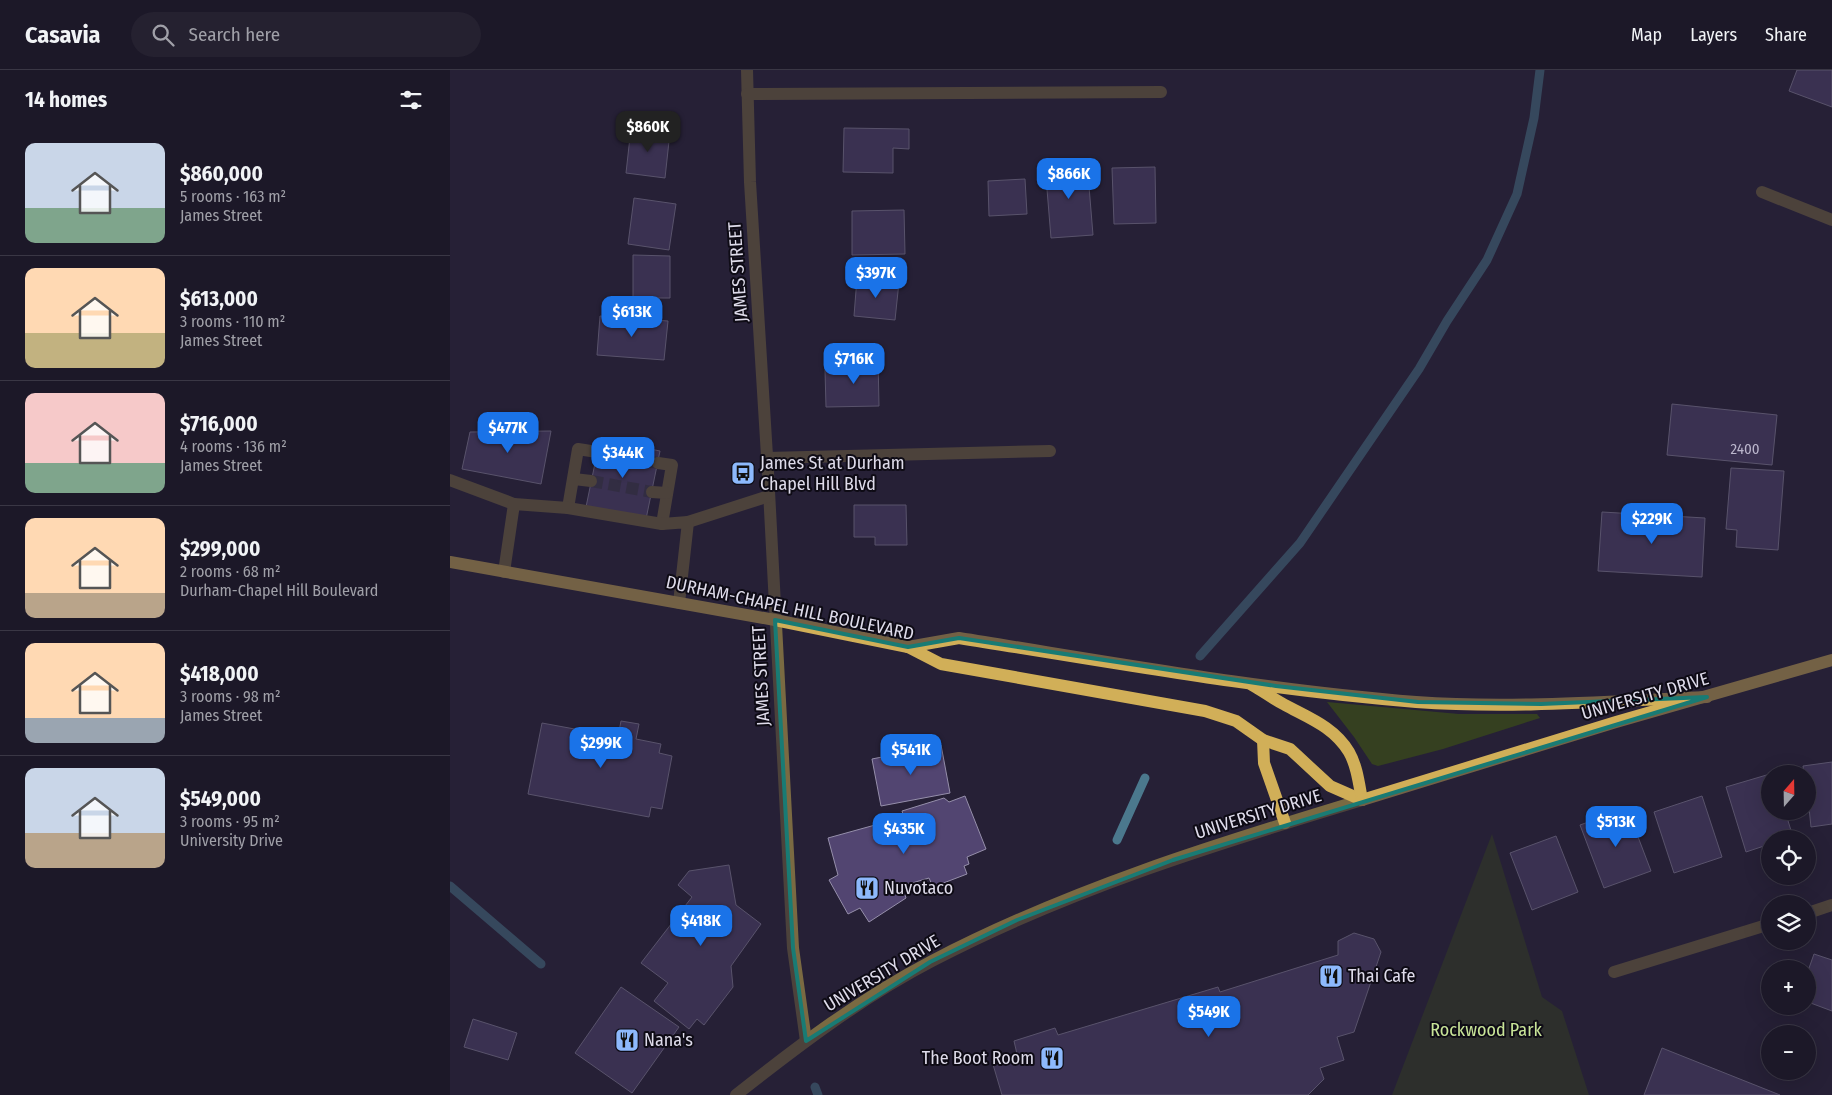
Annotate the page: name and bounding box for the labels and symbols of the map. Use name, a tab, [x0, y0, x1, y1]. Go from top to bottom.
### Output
pin: $860K	[613, 111, 683, 153]
pin: $866K	[1034, 158, 1104, 200]
street label: JAMES STREET	[723, 220, 752, 323]
pin: $397K	[841, 256, 911, 299]
pin: $613K	[597, 296, 667, 338]
pin: $716K	[819, 342, 889, 385]
pin: $477K	[473, 412, 543, 454]
pin: $344K	[588, 436, 658, 479]
house number: 2400	[1730, 440, 1760, 458]
place label: James St at Durham Chapel Hill Blvd	[760, 452, 905, 495]
bus stop icon: James St at Durham Chapel Hill Blvd	[730, 460, 756, 486]
pin: $229K	[1617, 502, 1687, 545]
street label: DURHAM-CHAPEL HILL BOULEVARD	[664, 571, 916, 645]
street label: JAMES STREET	[747, 625, 775, 727]
street label: UNIVERSITY DRIVE	[1579, 667, 1711, 725]
pin: $299K	[566, 726, 636, 769]
pin: $541K	[876, 734, 946, 776]
north arrow	[1761, 765, 1816, 820]
street label: UNIVERSITY DRIVE	[1192, 784, 1324, 844]
pin: $513K	[1581, 806, 1651, 848]
pin: $435K	[869, 812, 939, 855]
restaurant icon: Nuvotaco	[854, 875, 880, 901]
place label: Nuvotaco	[884, 877, 953, 899]
pin: $418K	[666, 904, 736, 947]
street label: UNIVERSITY DRIVE	[820, 930, 944, 1016]
restaurant icon: Thai Cafe	[1318, 963, 1344, 989]
place label: Thai Cafe	[1348, 965, 1416, 987]
pin: $549K	[1174, 996, 1244, 1038]
park label: Rockwood Park	[1430, 1019, 1542, 1041]
restaurant icon: Nana's	[614, 1027, 640, 1053]
place label: Nana's	[644, 1029, 693, 1051]
restaurant icon: The Boot Room	[1039, 1045, 1065, 1071]
place label: The Boot Room	[922, 1047, 1034, 1069]

